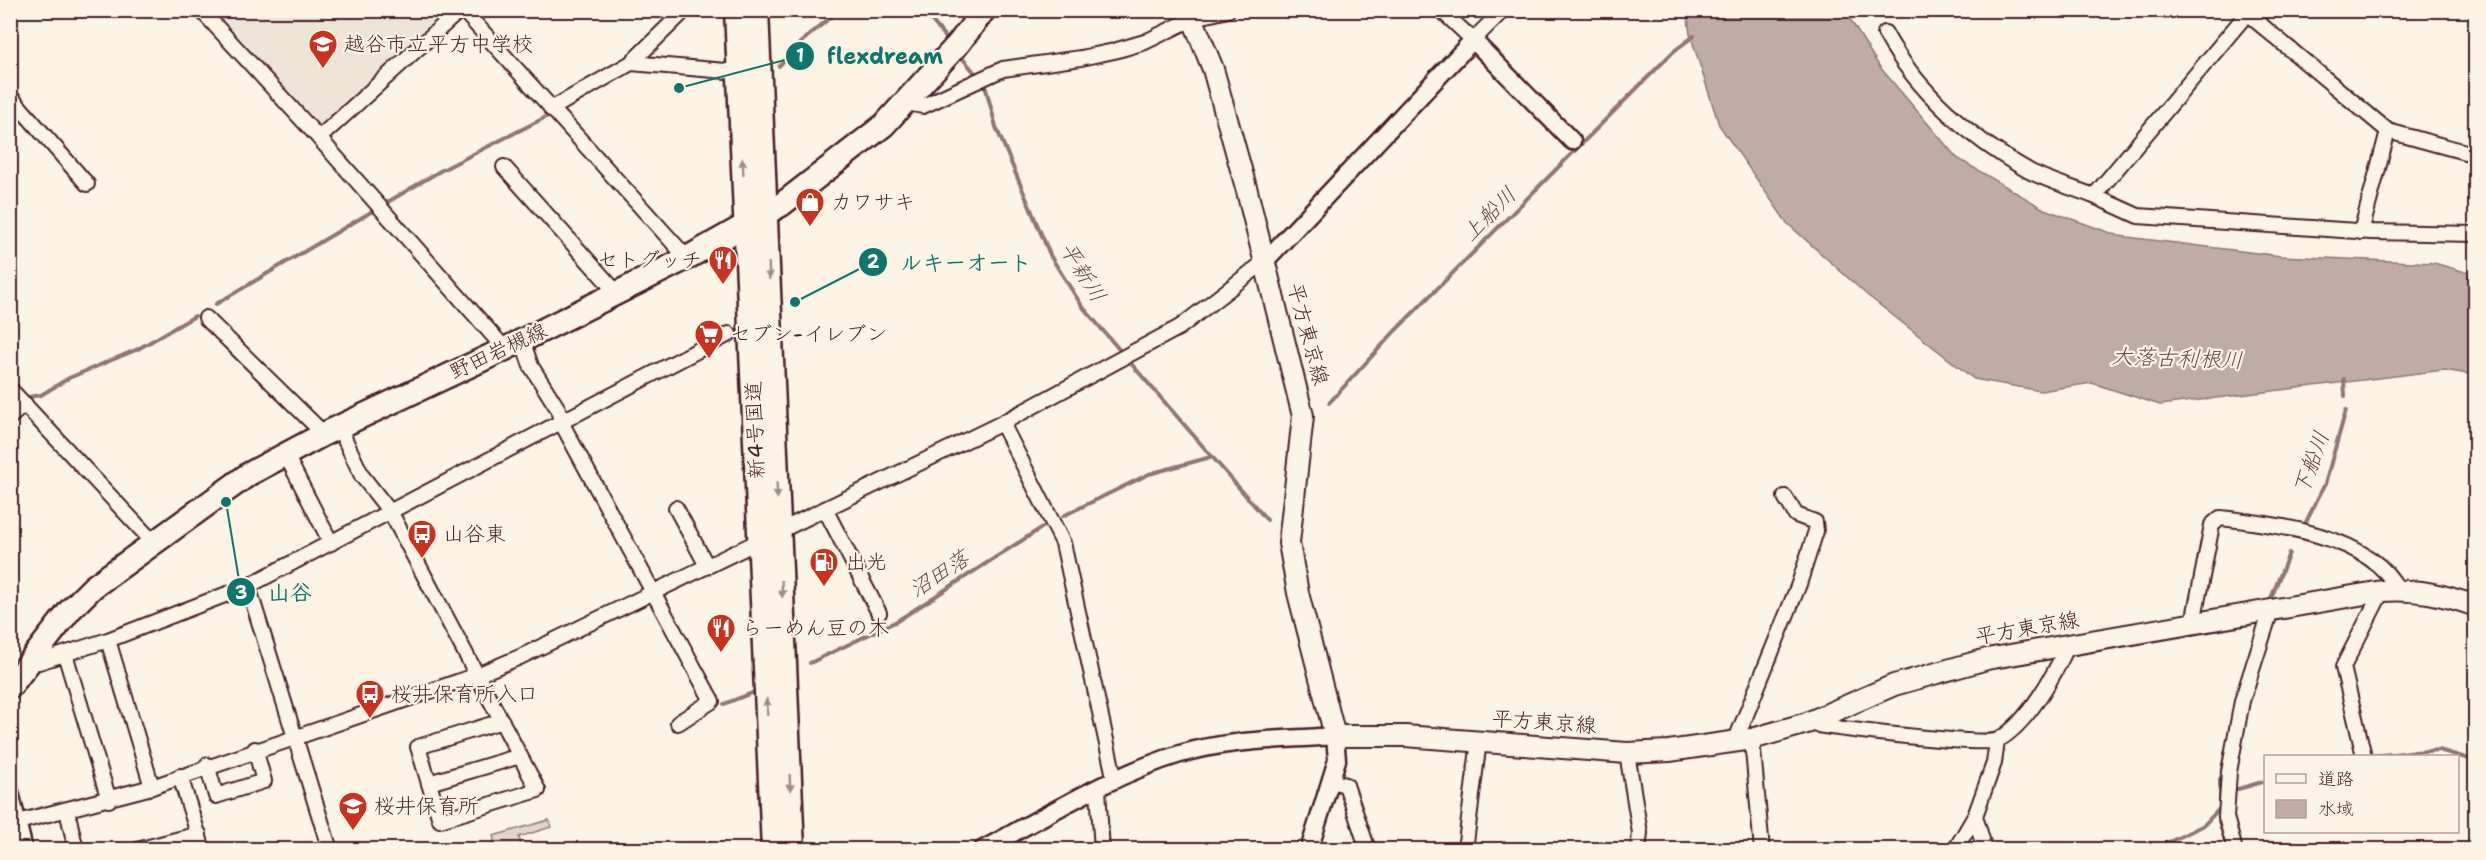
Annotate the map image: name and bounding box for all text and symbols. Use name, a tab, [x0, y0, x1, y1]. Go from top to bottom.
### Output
school or university icon: 越谷市立平方中学校	[307, 28, 339, 70]
place label: 越谷市立平方中学校	[344, 30, 533, 58]
callout: flexdream	[785, 36, 955, 76]
text: flexdream	[827, 42, 943, 71]
text: 1	[796, 44, 804, 68]
one-way arrow	[738, 157, 748, 176]
water label: 上船川	[1455, 180, 1523, 248]
shop icon: カワサキ	[794, 186, 826, 228]
place label: カワサキ	[831, 188, 915, 216]
water label: 平新川	[1053, 236, 1113, 308]
callout: ルキーオート	[858, 242, 1044, 282]
restaurant icon: セトグッチ	[707, 244, 739, 286]
place label: セトグッチ	[597, 246, 702, 274]
text: ルキーオート	[900, 248, 1032, 277]
text: 2	[867, 250, 880, 274]
one-way arrow	[764, 262, 773, 281]
street label: 平方東京線	[1281, 280, 1335, 388]
street label: 野田岩槻線	[445, 316, 551, 386]
supermarket icon: セブン-イレブン	[693, 318, 725, 360]
place label: セブン-イレブン	[730, 320, 887, 348]
water label: 大落古利根川	[2111, 341, 2243, 375]
street label: 新4号国道	[739, 380, 771, 480]
water label: 下船川	[2286, 427, 2336, 499]
one-way arrow	[773, 481, 782, 500]
bus stop icon: 山谷東	[406, 518, 438, 560]
place label: 山谷東	[443, 520, 506, 548]
water label: 沼田落	[903, 543, 976, 604]
fuel station icon: 出光	[808, 546, 840, 588]
place label: 出光	[845, 548, 887, 576]
callout: 山谷	[226, 572, 324, 612]
text: 山谷	[268, 578, 312, 607]
one-way arrow	[778, 579, 787, 598]
text: 3	[235, 581, 247, 605]
street label: 平方東京線	[1973, 605, 2081, 651]
restaurant icon: らーめん豆の木	[705, 612, 737, 654]
place label: らーめん豆の木	[742, 614, 889, 642]
bus stop icon: 桜井保育所入口	[354, 678, 386, 720]
place label: 桜井保育所入口	[391, 680, 538, 708]
one-way arrow	[763, 698, 772, 717]
street label: 平方東京線	[1491, 704, 1597, 740]
legend	[2264, 755, 2459, 833]
text: 道路	[2318, 767, 2354, 791]
one-way arrow	[786, 774, 795, 793]
school or university icon: 桜井保育所	[337, 790, 369, 832]
place label: 桜井保育所	[374, 792, 479, 820]
text: 水域	[2318, 797, 2354, 821]

